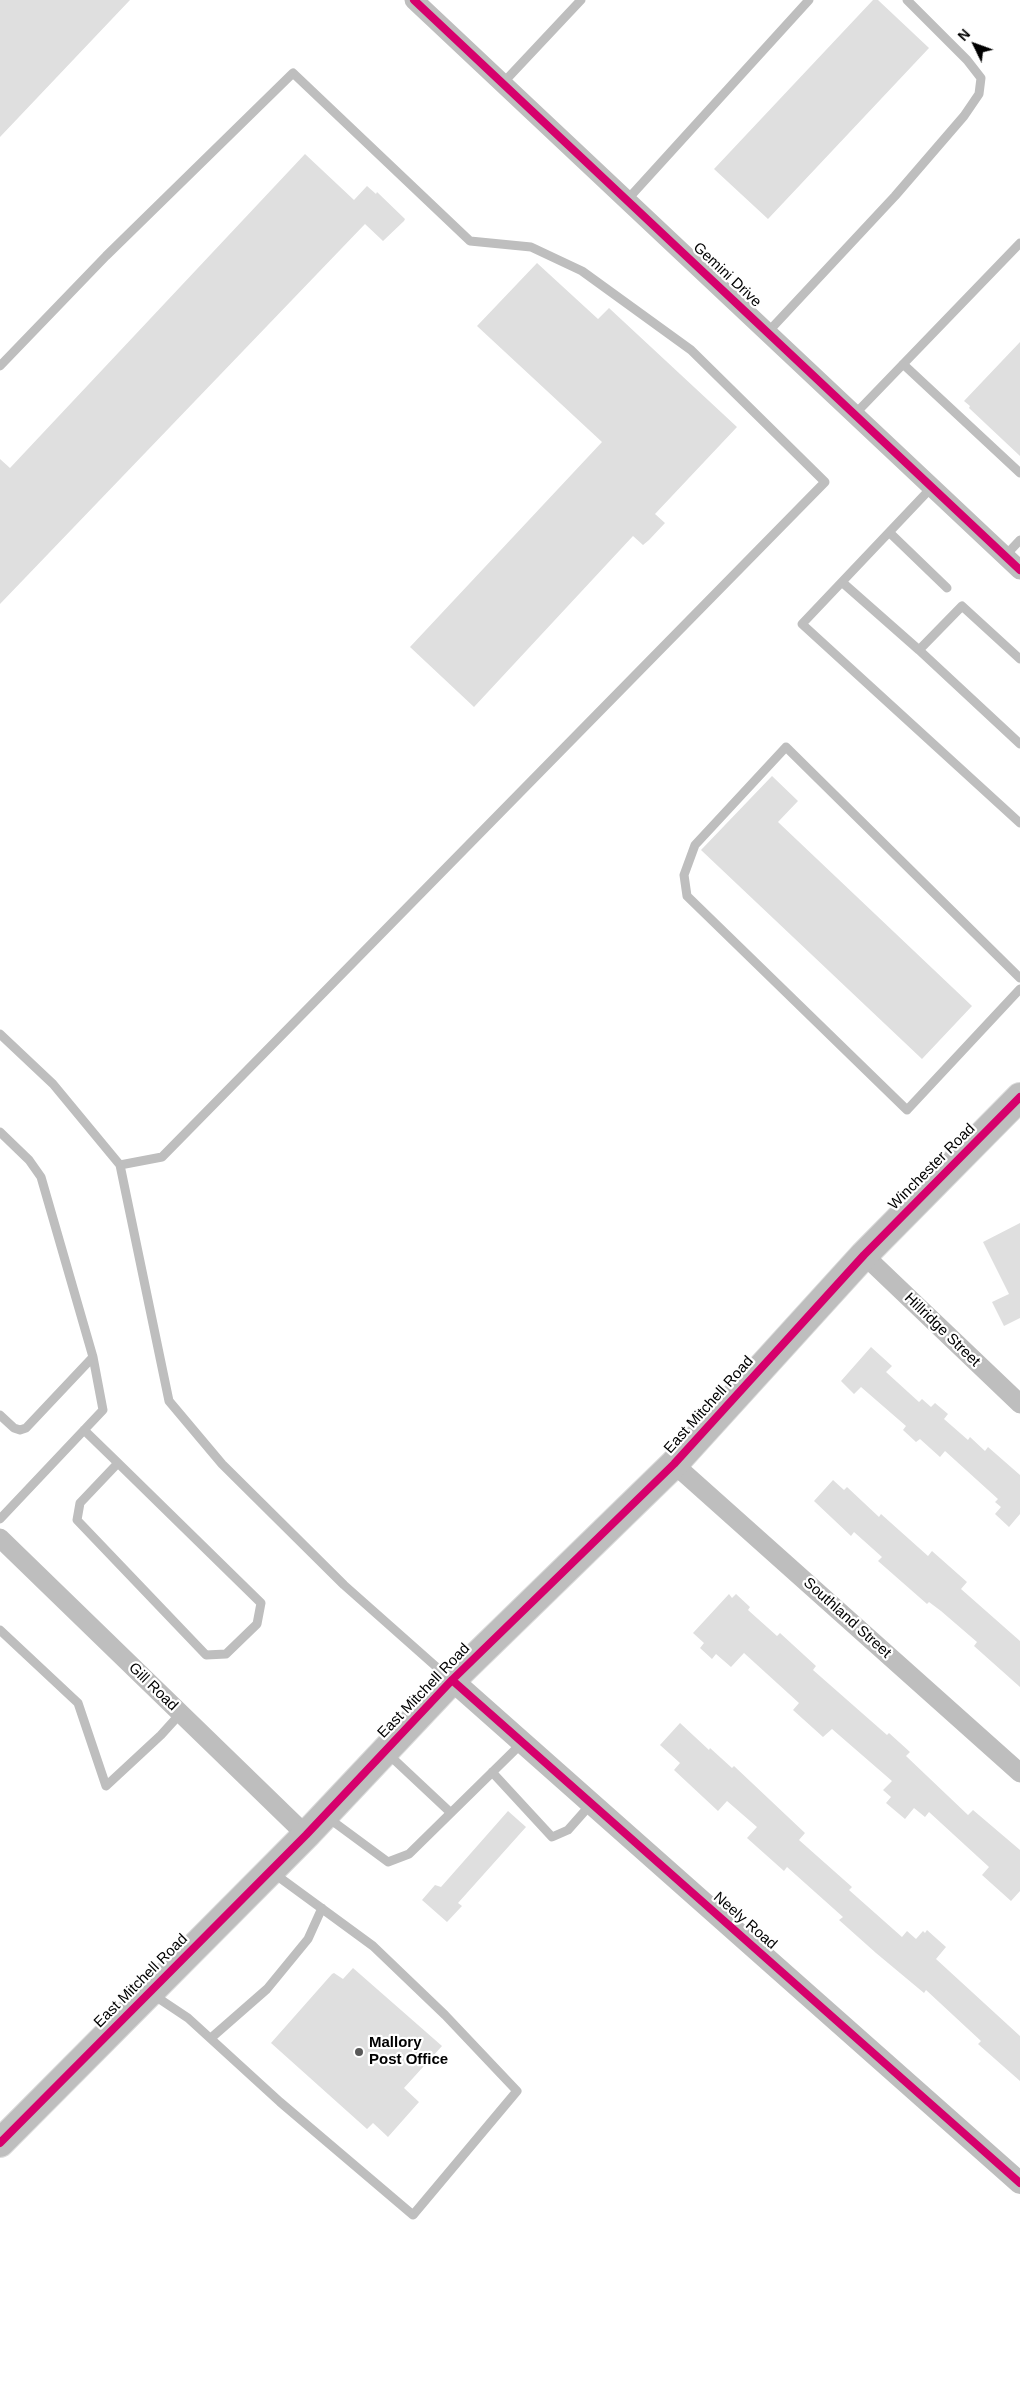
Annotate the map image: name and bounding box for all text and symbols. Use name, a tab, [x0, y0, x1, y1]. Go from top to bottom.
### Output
north arrow	[950, 20, 1000, 70]
text: N	[955, 26, 973, 44]
street label: Gemini Drive	[689, 239, 765, 311]
street label: Winchester Road	[885, 1120, 979, 1214]
street label: Hillridge Street	[900, 1289, 984, 1371]
street label: East Mitchell Road	[660, 1353, 758, 1457]
street label: Southland Street	[799, 1574, 895, 1662]
street label: East Mitchell Road	[374, 1640, 474, 1742]
street label: Gill Road	[125, 1659, 181, 1715]
street label: Neely Road	[710, 1888, 780, 1954]
street label: East Mitchell Road	[90, 1930, 192, 2032]
place label: Mallory Post Office	[369, 2034, 448, 2069]
marker: Mallory Post Office	[353, 2046, 365, 2058]

